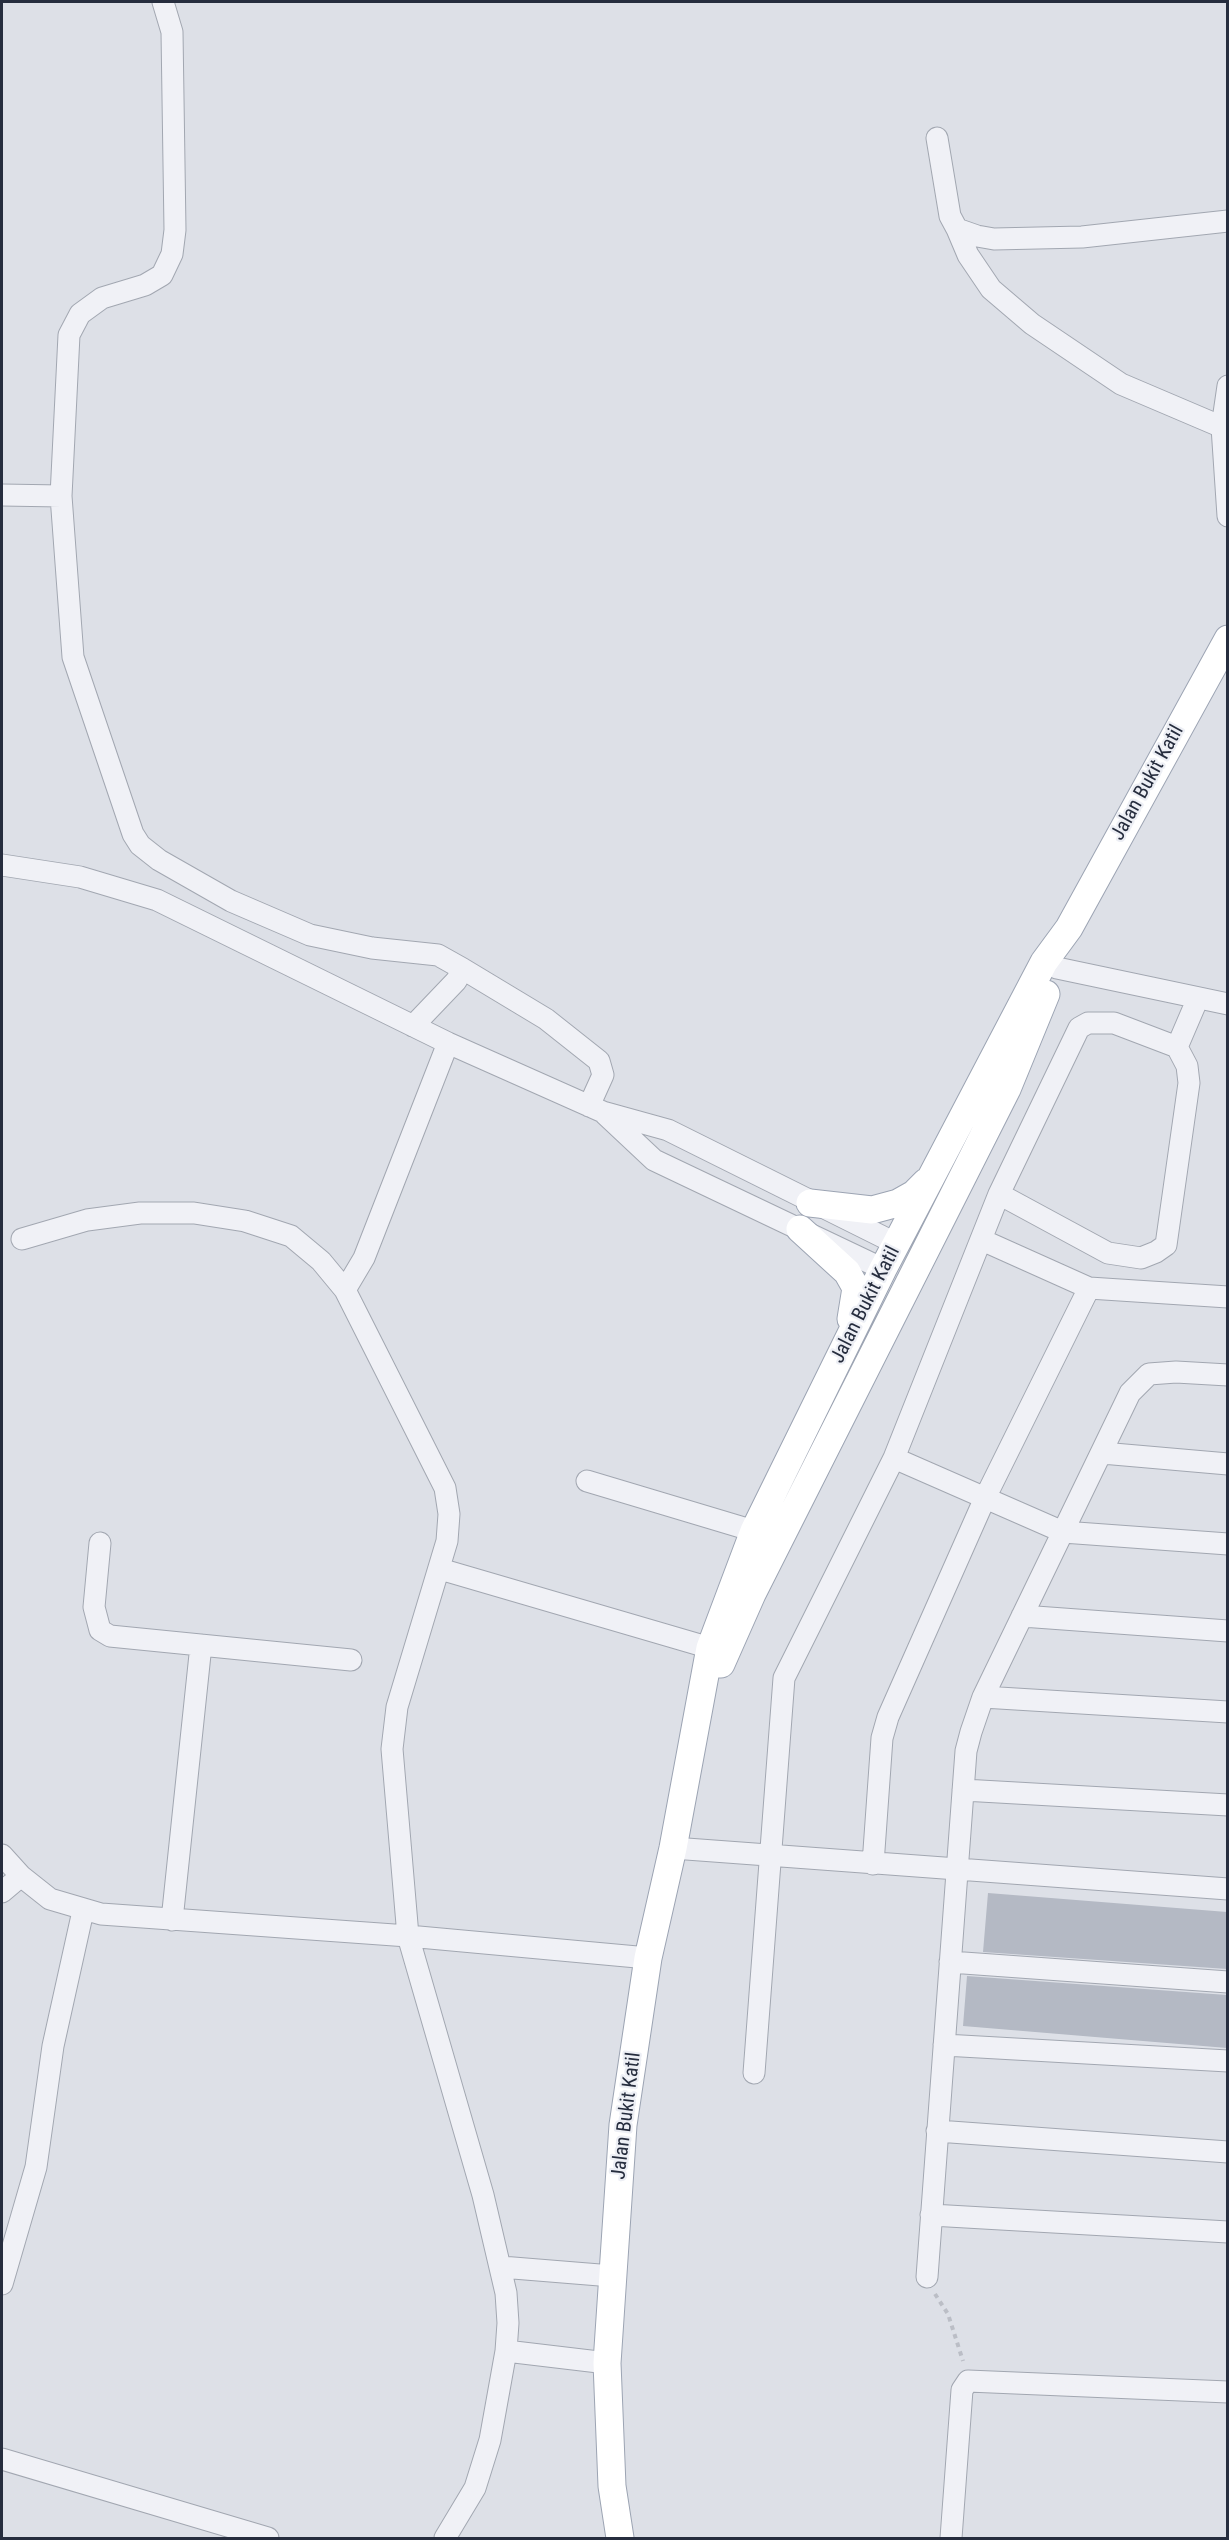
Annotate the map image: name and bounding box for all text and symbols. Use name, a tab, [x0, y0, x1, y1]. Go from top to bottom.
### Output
street label: Jalan Bukit Katil	[1106, 721, 1190, 845]
street label: Jalan Bukit Katil	[826, 1243, 906, 1367]
street label: Jalan Bukit Katil	[607, 2051, 647, 2181]

